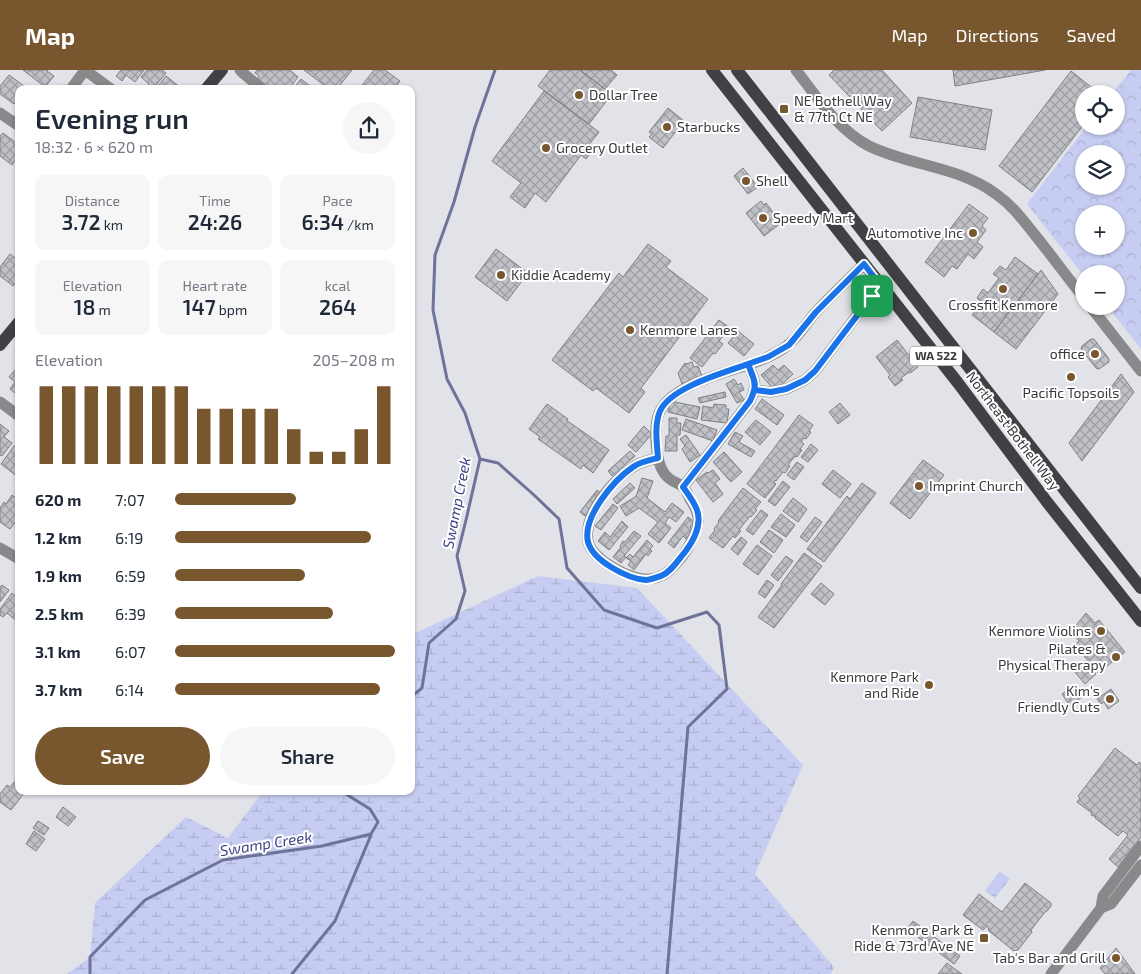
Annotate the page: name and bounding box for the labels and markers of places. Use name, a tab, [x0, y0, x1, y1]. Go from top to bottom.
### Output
place label: Dollar Tree	[589, 86, 658, 103]
marker: Dollar Tree	[573, 89, 585, 101]
place label: NE Bothell Way & 77th Ct NE	[794, 92, 892, 125]
marker: NE Bothell Way & 77th Ct NE	[778, 103, 790, 115]
place label: Starbucks	[677, 118, 740, 135]
marker: Starbucks	[661, 121, 673, 133]
place label: Grocery Outlet	[556, 139, 648, 156]
marker: Grocery Outlet	[540, 142, 552, 154]
place label: Shell	[756, 172, 789, 189]
marker: Shell	[740, 175, 752, 187]
place label: Speedy Mart	[773, 209, 853, 226]
marker: Speedy Mart	[757, 212, 769, 224]
place label: Automotive Inc	[867, 224, 963, 241]
marker: Automotive Inc	[967, 227, 979, 239]
place label: Kiddie Academy	[511, 266, 612, 283]
marker: Kiddie Academy	[495, 269, 507, 281]
pin	[851, 275, 893, 317]
marker: Crossfit Kenmore	[997, 283, 1009, 295]
place label: Crossfit Kenmore	[948, 296, 1058, 313]
place label: Kenmore Lanes	[640, 321, 738, 338]
marker: Kenmore Lanes	[624, 324, 636, 336]
place label: office	[1050, 345, 1085, 362]
marker: office	[1089, 348, 1101, 360]
marker: Pacific Topsoils	[1065, 371, 1077, 383]
place label: Pacific Topsoils	[1023, 384, 1119, 401]
place label: Imprint Church	[929, 477, 1023, 494]
marker: Imprint Church	[913, 480, 925, 492]
place label: Kenmore Violins	[988, 622, 1091, 639]
marker: Kenmore Violins	[1095, 625, 1107, 637]
place label: Pilates & Physical Therapy	[998, 640, 1107, 673]
marker: Pilates & Physical Therapy	[1110, 651, 1122, 663]
place label: Kenmore Park and Ride	[830, 668, 919, 701]
marker: Kenmore Park and Ride	[923, 679, 935, 691]
place label: Kim's Friendly Cuts	[1017, 682, 1100, 715]
marker: Kim's Friendly Cuts	[1104, 693, 1116, 705]
place label: Kenmore Park & Ride & 73rd Ave NE	[854, 921, 974, 954]
marker: Kenmore Park & Ride & 73rd Ave NE	[978, 932, 990, 944]
place label: Tab's Bar and Grill	[993, 949, 1107, 966]
marker: Tab's Bar and Grill	[1110, 952, 1122, 964]

